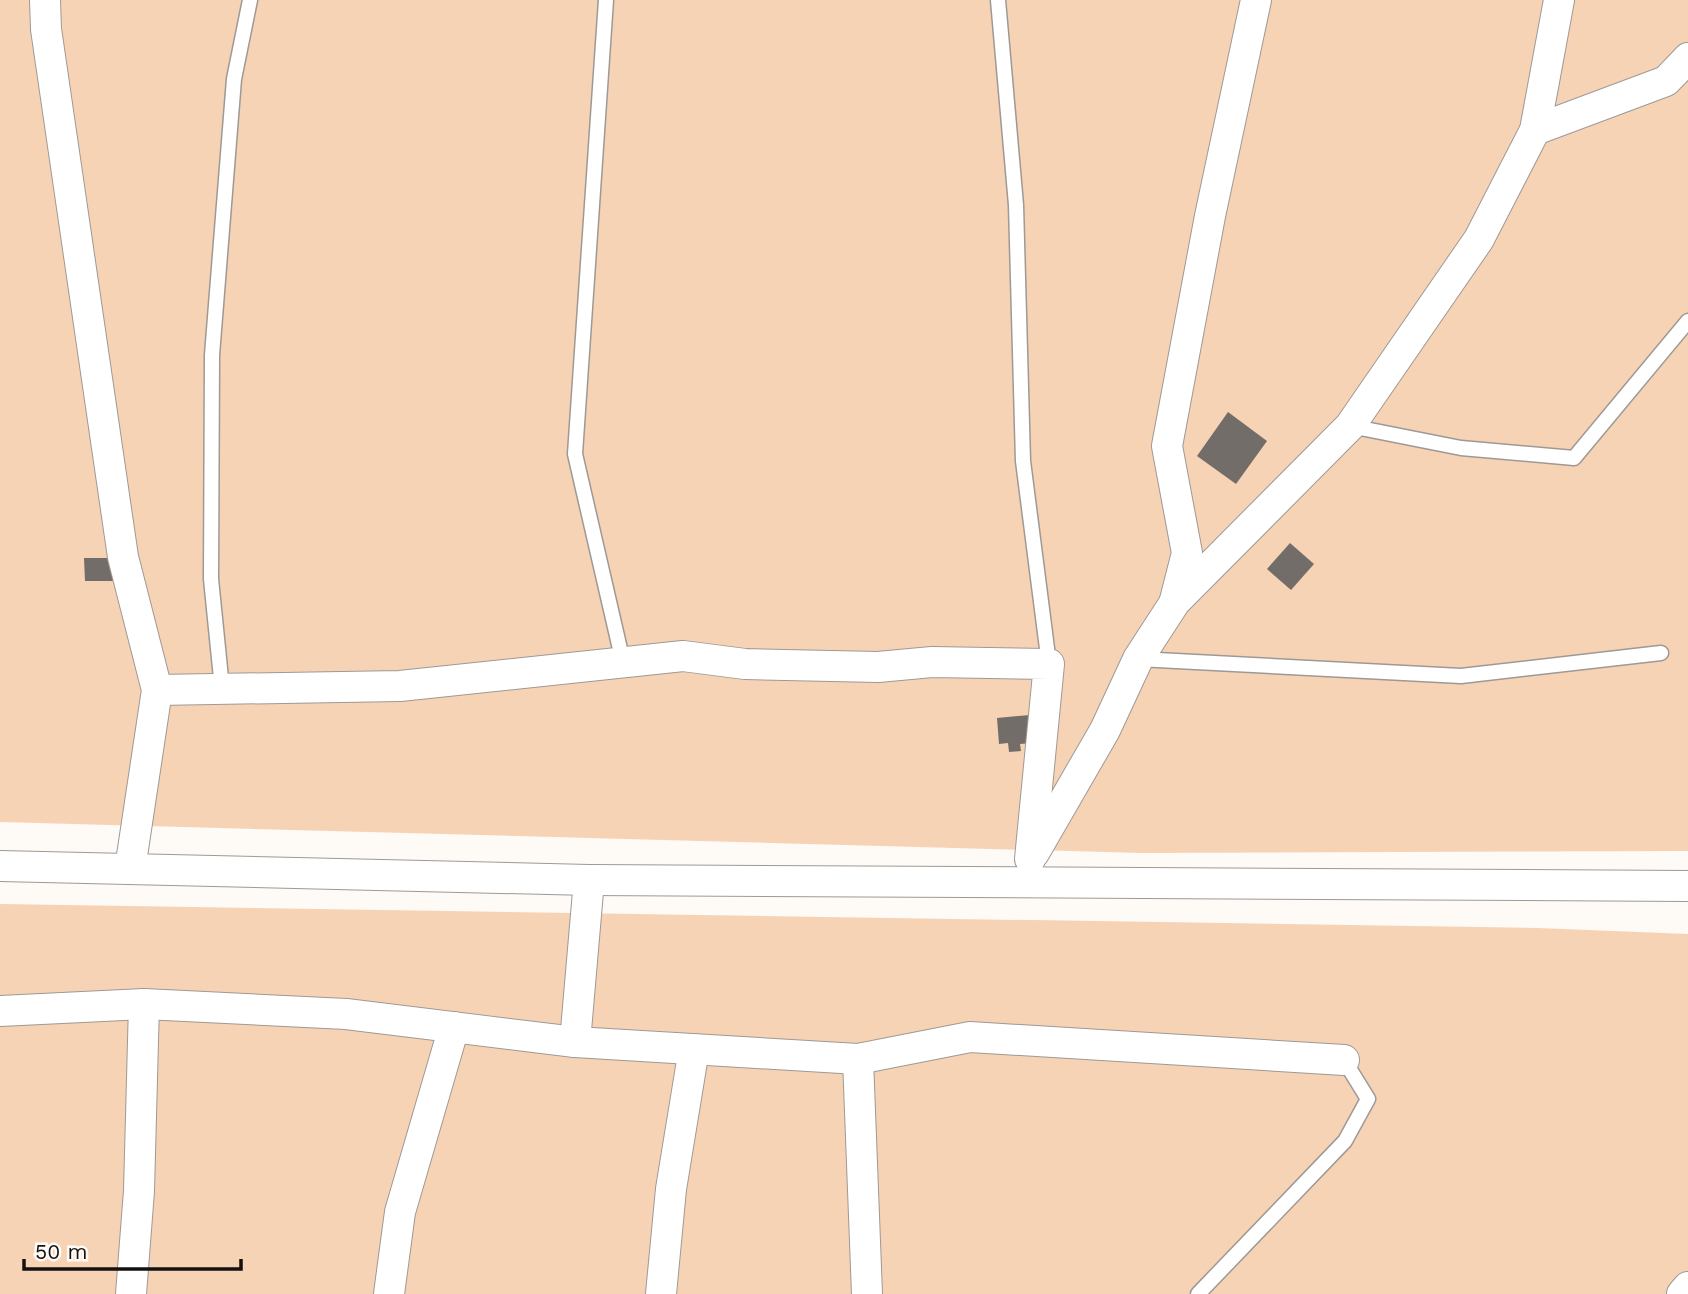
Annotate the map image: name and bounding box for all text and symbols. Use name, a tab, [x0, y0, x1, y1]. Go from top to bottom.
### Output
scale bar	[24, 1228, 242, 1272]
text: 50 m	[35, 1239, 87, 1264]

